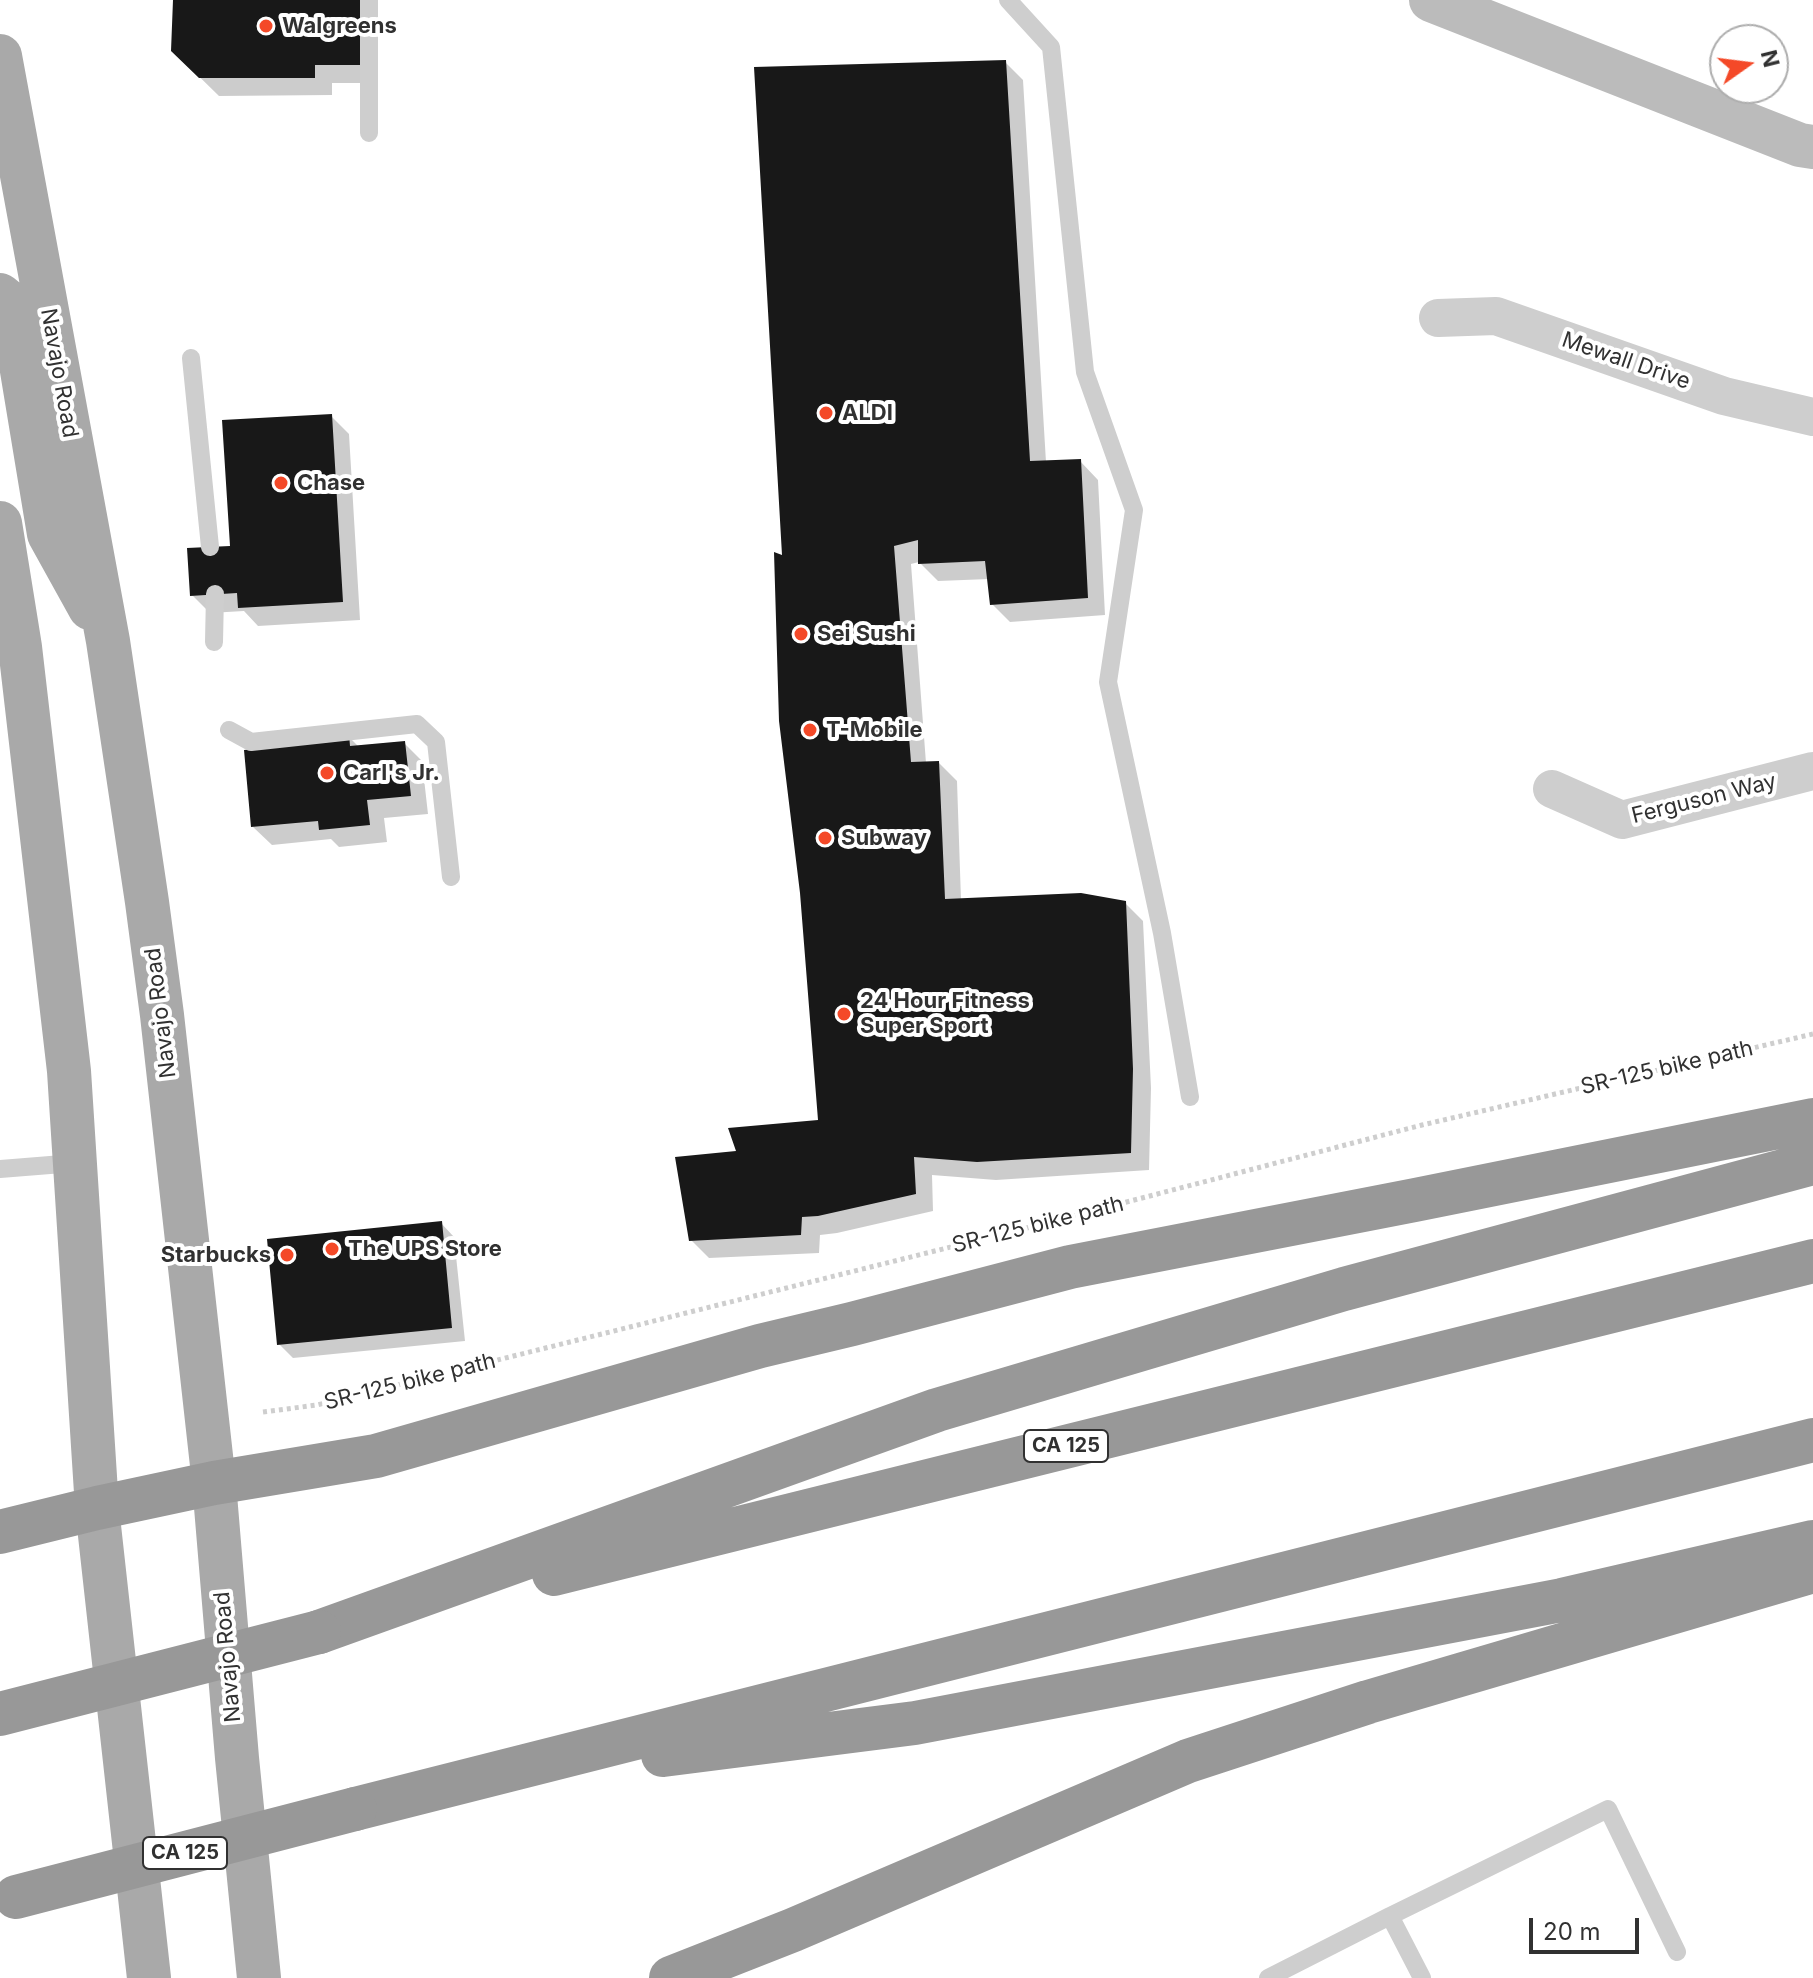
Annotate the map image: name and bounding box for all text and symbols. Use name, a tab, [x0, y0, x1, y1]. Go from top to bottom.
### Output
place label: Walgreens	[282, 13, 397, 39]
marker: Walgreens	[257, 17, 275, 35]
north arrow	[1709, 24, 1789, 104]
text: N	[1756, 47, 1785, 70]
street label: Navajo Road	[35, 306, 83, 440]
street label: Mewall Drive	[1558, 327, 1694, 395]
place label: ALDI	[842, 400, 893, 426]
marker: ALDI	[817, 404, 835, 422]
place label: Chase	[297, 470, 365, 496]
marker: Chase	[272, 474, 290, 492]
place label: Sei Sushi	[817, 621, 916, 647]
marker: Sei Sushi	[792, 625, 810, 643]
place label: T-Mobile	[826, 717, 923, 743]
marker: T-Mobile	[801, 721, 819, 739]
place label: Carl's Jr.	[343, 760, 440, 786]
marker: Carl's Jr.	[318, 764, 336, 782]
street label: Ferguson Way	[1629, 768, 1779, 830]
place label: Subway	[841, 825, 927, 851]
marker: Subway	[816, 829, 834, 847]
street label: Navajo Road	[140, 946, 182, 1080]
place label: 24 Hour Fitness Super Sport	[860, 988, 1030, 1040]
marker: 24 Hour Fitness Super Sport	[835, 1005, 853, 1023]
street label: SR-125 bike path	[1578, 1035, 1756, 1101]
street label: SR-125 bike path	[949, 1191, 1127, 1259]
place label: The UPS Store	[348, 1236, 502, 1262]
marker: The UPS Store	[323, 1240, 341, 1258]
place label: Starbucks	[161, 1242, 271, 1268]
marker: Starbucks	[278, 1246, 296, 1264]
street label: SR-125 bike path	[321, 1348, 499, 1416]
road number: CA 125	[1024, 1430, 1108, 1462]
street label: Navajo Road	[209, 1591, 247, 1723]
road number: CA 125	[143, 1837, 227, 1869]
scale bar	[1533, 1902, 1643, 1952]
text: 20 m	[1543, 1917, 1601, 1946]

